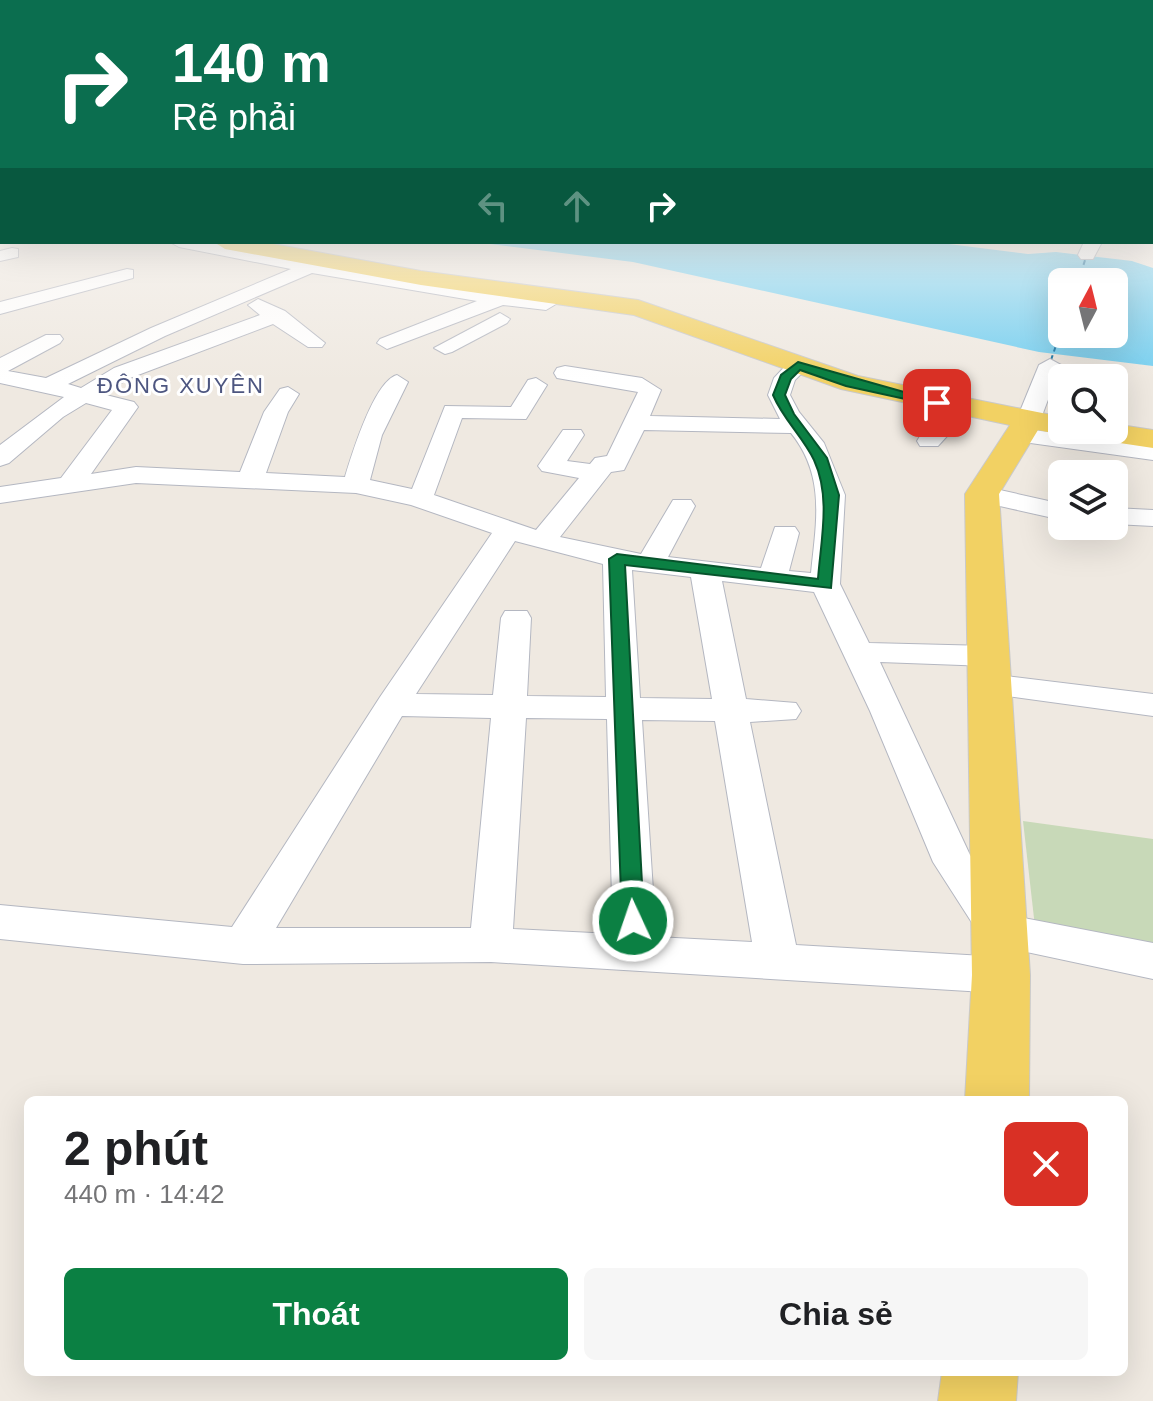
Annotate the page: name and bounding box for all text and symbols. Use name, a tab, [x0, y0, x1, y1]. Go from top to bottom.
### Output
text: 140 m	[172, 31, 331, 94]
icon: right	[40, 32, 144, 136]
text: Rẽ phải	[172, 97, 296, 138]
icon: left	[471, 184, 515, 228]
icon: ahead	[555, 184, 599, 228]
icon: right	[639, 184, 683, 228]
north arrow	[1048, 268, 1128, 348]
map controls	[1048, 268, 1128, 540]
button: search	[1048, 364, 1128, 444]
pin	[903, 369, 971, 437]
district label: ĐÔNG XUYÊN	[97, 373, 265, 398]
icon: arrive	[915, 381, 959, 425]
button: layers	[1048, 460, 1128, 540]
position arrow	[591, 879, 675, 963]
text: 2 phút	[64, 1122, 208, 1175]
button: close	[1004, 1122, 1088, 1206]
text: 440 m · 14:42	[64, 1179, 224, 1209]
button: Thoát	[64, 1268, 568, 1360]
button: Chia sẻ	[584, 1268, 1088, 1360]

